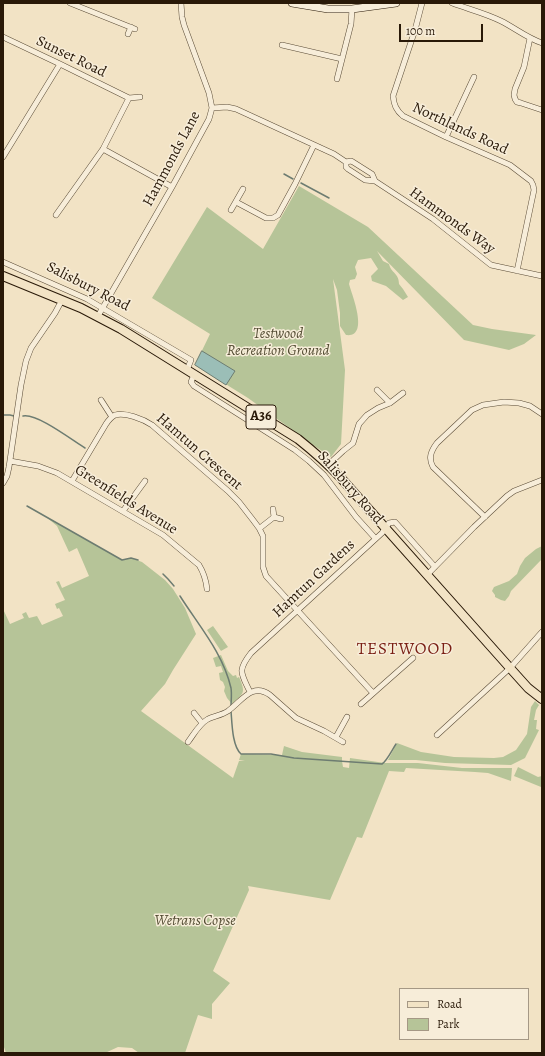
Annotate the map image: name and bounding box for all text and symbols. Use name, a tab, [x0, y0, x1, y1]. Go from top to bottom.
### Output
scale bar	[401, 16, 485, 42]
text: 100 m	[406, 23, 435, 39]
street label: Sunset Road	[33, 32, 109, 82]
street label: Northlands Road	[409, 99, 511, 159]
street label: Hammonds Lane	[139, 108, 205, 210]
street label: Hammonds Way	[405, 184, 499, 258]
street label: Salisbury Road	[43, 258, 133, 316]
park label: Testwood Recreation Ground	[227, 325, 329, 360]
road number: A36	[246, 405, 276, 429]
street label: Hamtun Crescent	[152, 410, 246, 494]
street label: Salisbury Road	[313, 448, 387, 528]
street label: Greenfields Avenue	[71, 461, 181, 539]
street label: Hamtun Gardens	[269, 536, 359, 622]
district label: TESTWOOD	[357, 640, 453, 660]
park label: Wetrans Copse	[154, 912, 236, 930]
legend	[399, 988, 529, 1040]
text: Road	[437, 996, 462, 1012]
text: Park	[437, 1016, 460, 1032]

